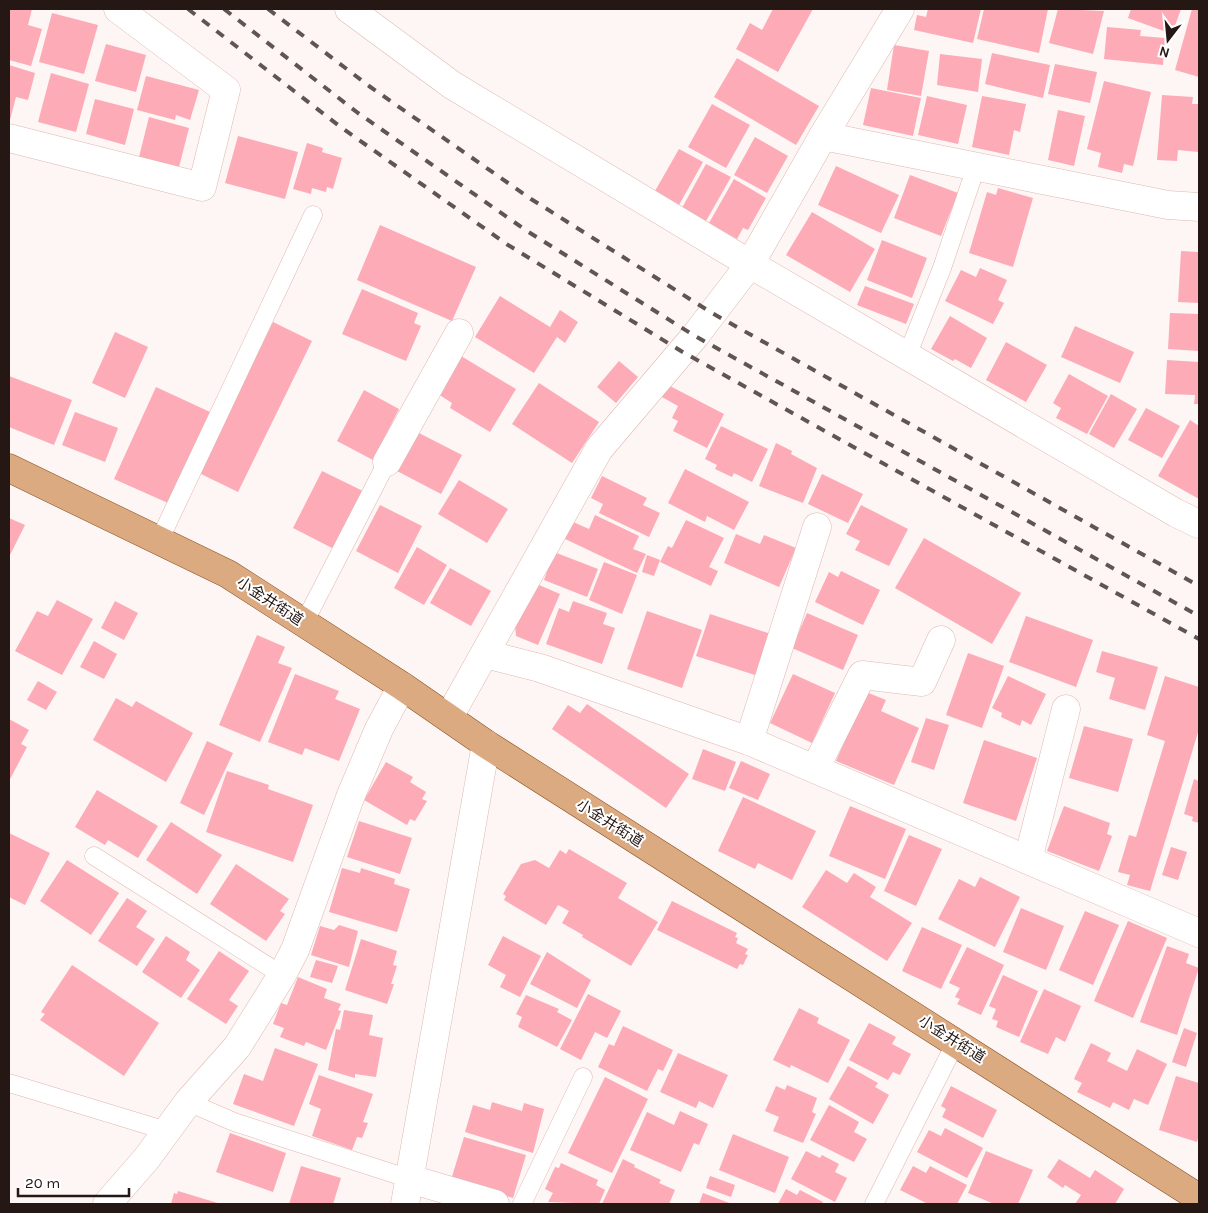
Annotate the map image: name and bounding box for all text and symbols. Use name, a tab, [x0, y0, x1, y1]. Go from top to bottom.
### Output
north arrow	[1143, 15, 1193, 65]
text: N	[1157, 42, 1172, 62]
street label: 小金井街道	[234, 573, 306, 629]
street label: 小金井街道	[573, 795, 647, 851]
street label: 小金井街道	[915, 1011, 989, 1067]
scale bar	[18, 1166, 129, 1198]
text: 20 m	[25, 1174, 60, 1192]

